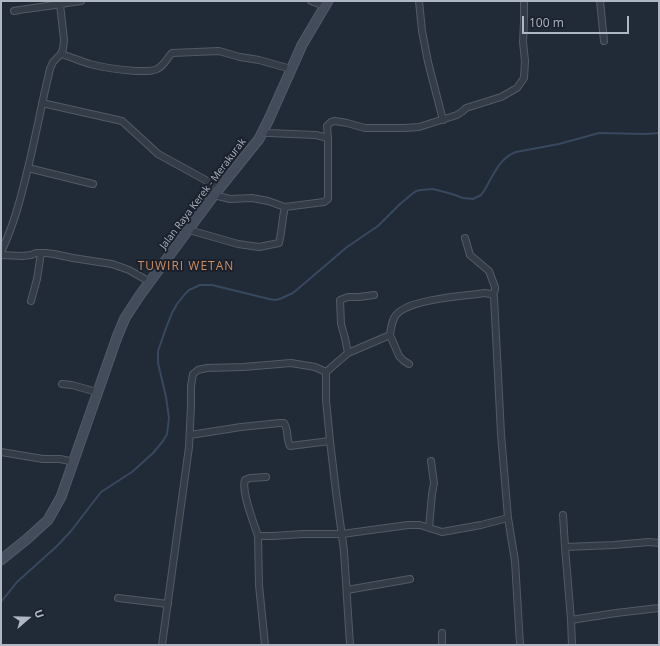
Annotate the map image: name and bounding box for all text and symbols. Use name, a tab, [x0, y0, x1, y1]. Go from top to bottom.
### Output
scale bar	[524, 8, 631, 34]
text: 100 m	[529, 14, 564, 31]
street label: Jalan Raya Kerek - Merakurak	[157, 136, 249, 252]
district label: TUWIRI WETAN	[138, 260, 234, 274]
north arrow	[8, 598, 48, 638]
text: U	[31, 607, 48, 620]

